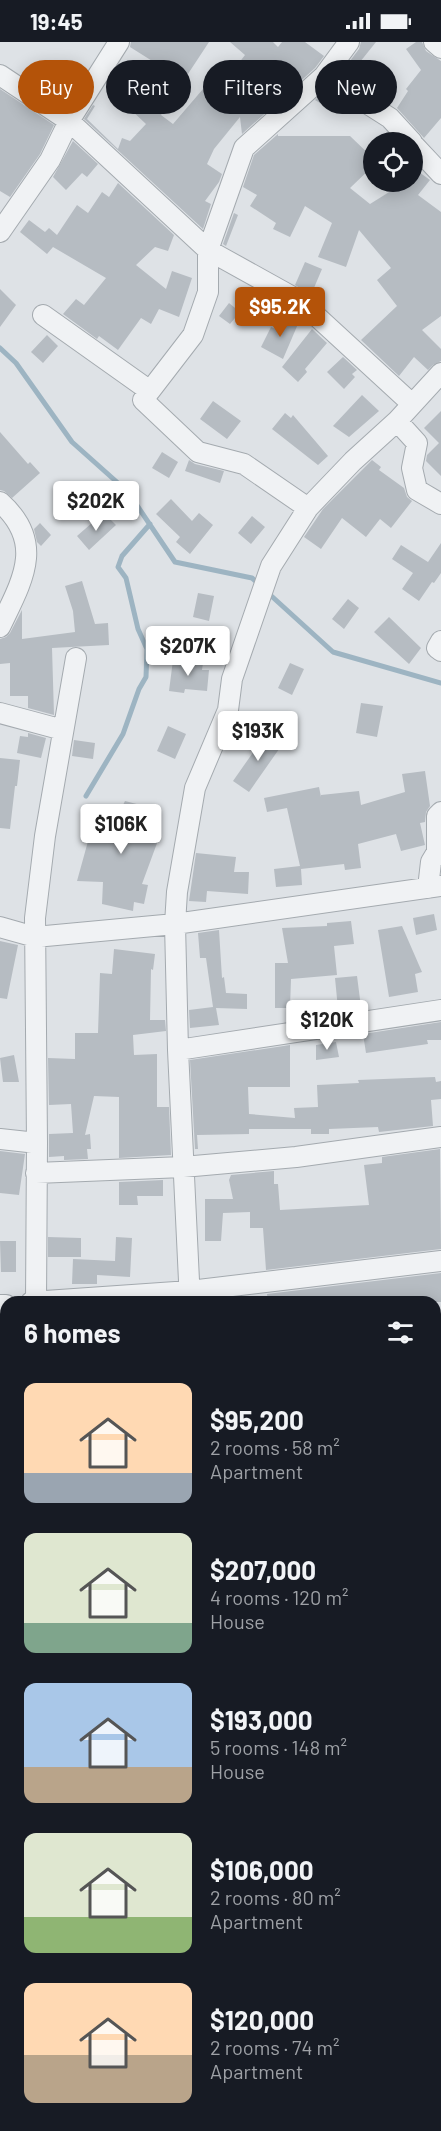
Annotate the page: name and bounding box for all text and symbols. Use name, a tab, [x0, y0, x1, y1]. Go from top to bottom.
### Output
text: 19:45	[30, 8, 83, 34]
chip: Buy	[18, 60, 94, 114]
chip: Rent	[106, 60, 191, 114]
chip: Filters	[203, 60, 303, 114]
chip: New	[315, 60, 397, 114]
map controls	[363, 132, 423, 192]
button: locate	[363, 132, 423, 192]
pin: $95.2K	[231, 287, 329, 338]
text: $95.2K	[249, 294, 311, 318]
pin: $202K	[54, 481, 138, 532]
text: $202K	[67, 488, 125, 512]
pin: $207K	[146, 626, 230, 677]
text: $207K	[160, 633, 216, 657]
pin: $193K	[216, 711, 300, 762]
text: $193K	[232, 718, 284, 742]
pin: $106K	[79, 804, 163, 855]
text: $106K	[94, 811, 148, 835]
pin: $120K	[285, 1000, 369, 1051]
text: $120K	[300, 1007, 354, 1031]
icon: filters	[384, 1316, 417, 1349]
text: 6 homes	[24, 1317, 121, 1348]
text: $95,200	[210, 1404, 304, 1435]
icon: home	[72, 1407, 144, 1479]
text: 2 rooms · 58 m²	[210, 1435, 340, 1459]
text: Apartment	[210, 1459, 303, 1483]
text: $207,000	[210, 1554, 316, 1585]
icon: home	[72, 1557, 144, 1629]
text: 4 rooms · 120 m²	[210, 1585, 348, 1609]
text: House	[210, 1609, 265, 1633]
text: $193,000	[210, 1704, 313, 1735]
icon: home	[72, 1707, 144, 1779]
text: 5 rooms · 148 m²	[210, 1735, 347, 1759]
text: House	[210, 1759, 265, 1783]
text: $106,000	[210, 1854, 314, 1885]
icon: home	[72, 1857, 144, 1929]
text: 2 rooms · 80 m²	[210, 1885, 341, 1909]
text: Apartment	[210, 1909, 303, 1933]
text: $120,000	[210, 2004, 314, 2035]
icon: home	[72, 2007, 144, 2079]
text: 2 rooms · 74 m²	[210, 2035, 340, 2059]
text: Apartment	[210, 2059, 303, 2083]

